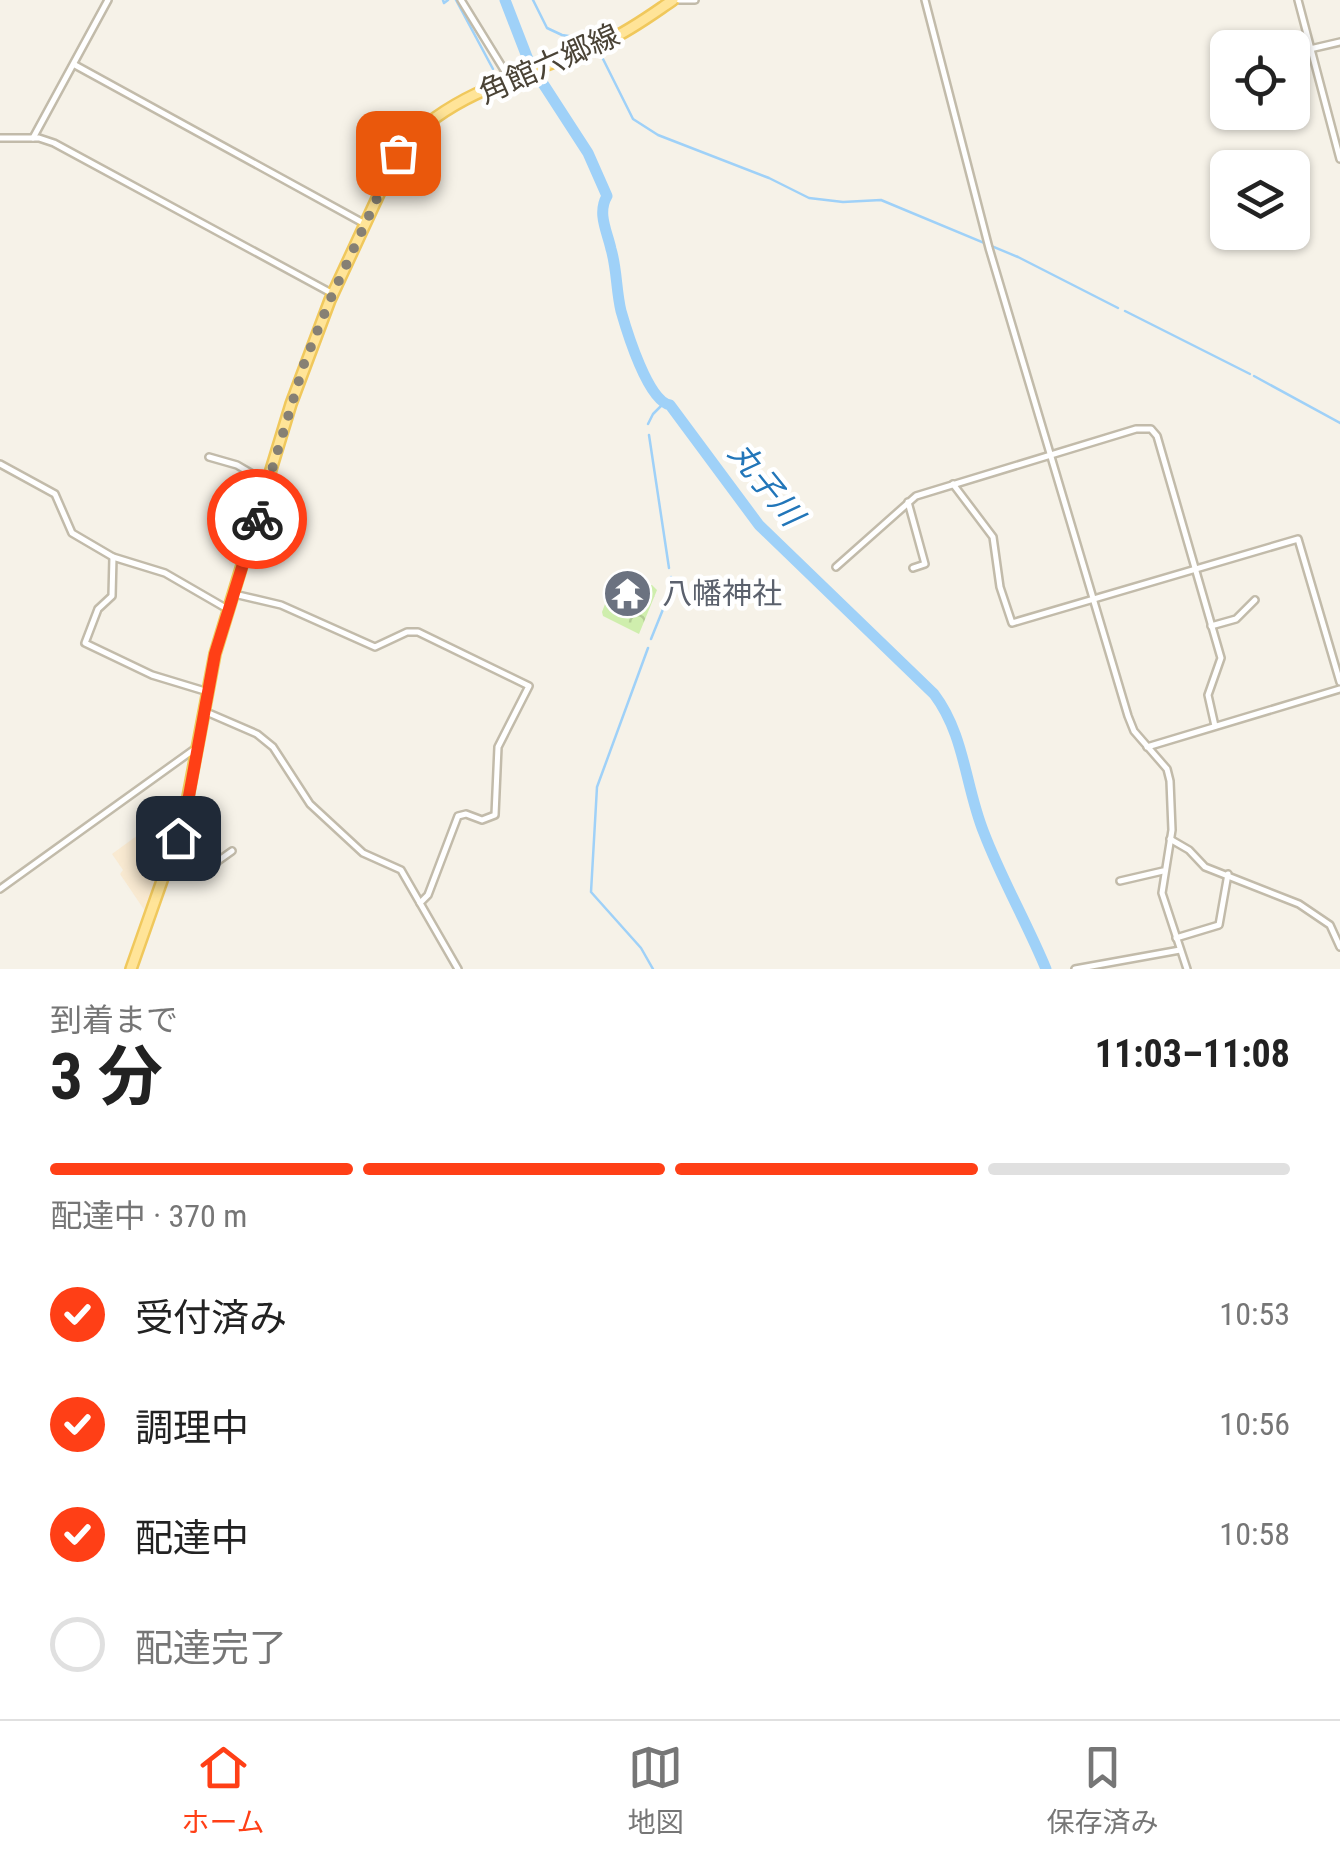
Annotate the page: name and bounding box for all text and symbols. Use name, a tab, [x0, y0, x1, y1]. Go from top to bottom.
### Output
street label: 角館六郷線	[473, 17, 624, 110]
map controls	[1210, 30, 1310, 250]
button: locate	[1210, 30, 1310, 130]
pin	[356, 111, 441, 196]
icon: bag	[371, 126, 426, 181]
button: layers	[1210, 150, 1310, 250]
water label: 丸子川	[721, 435, 813, 536]
courier	[207, 469, 307, 569]
icon: bike	[230, 492, 285, 547]
temple icon: 八幡神社	[601, 568, 653, 620]
place label: 八幡神社	[662, 576, 782, 611]
pin	[136, 796, 221, 881]
icon: home	[151, 811, 206, 866]
text: 到着まで	[50, 1001, 178, 1039]
text: 11:03–11:08	[1095, 1032, 1290, 1076]
text: 3 分	[50, 1039, 163, 1115]
text: 配達中 · 370 m	[50, 1197, 247, 1235]
icon: check	[50, 1287, 105, 1342]
text: 10:53	[1219, 1295, 1290, 1333]
text: 受付済み	[135, 1296, 287, 1340]
icon: check	[50, 1397, 105, 1452]
text: 10:56	[1219, 1405, 1290, 1443]
text: 調理中	[135, 1406, 249, 1450]
icon: check	[50, 1507, 105, 1562]
text: 10:58	[1219, 1515, 1290, 1553]
text: 配達中	[135, 1516, 249, 1560]
text: 配達完了	[135, 1626, 287, 1670]
tab: ホーム	[181, 1740, 265, 1840]
tab: 地図	[628, 1740, 684, 1840]
tab: 保存済み	[1046, 1740, 1159, 1840]

